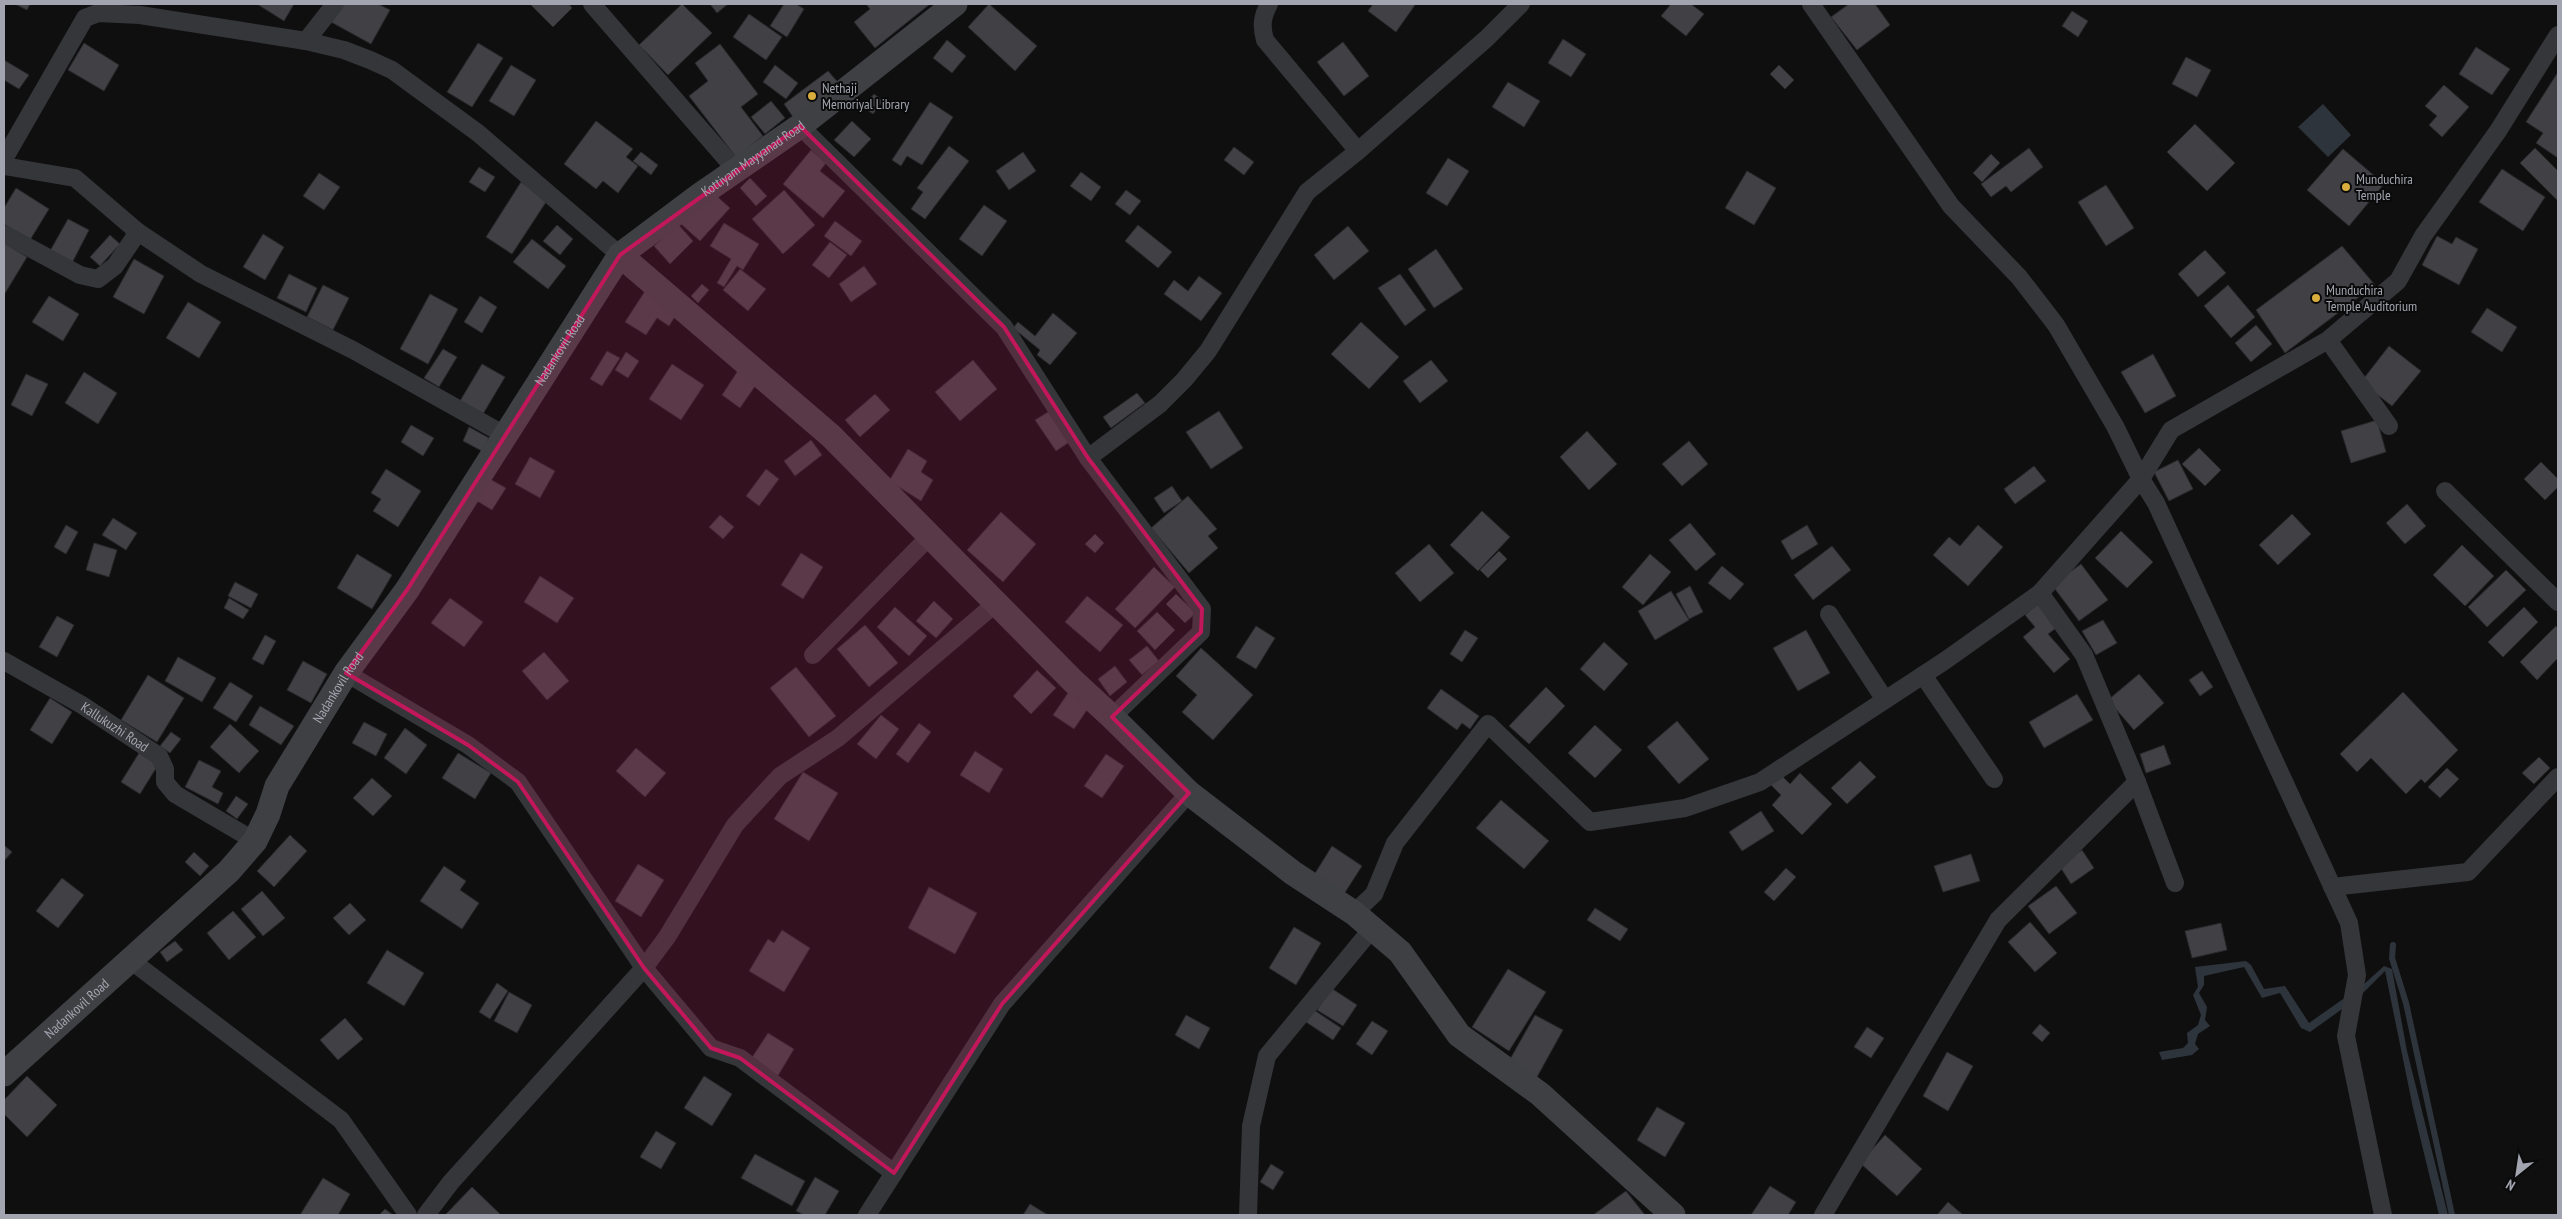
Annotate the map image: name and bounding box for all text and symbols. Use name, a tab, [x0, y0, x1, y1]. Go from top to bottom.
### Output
place label: Nethaji Memoriyal Library	[822, 79, 910, 113]
marker: Nethaji Memoriyal Library	[806, 90, 818, 102]
street label: Kottiyam Mayyanad Road	[698, 117, 809, 200]
place label: Munduchira Temple	[2356, 170, 2413, 204]
marker: Munduchira Temple	[2340, 181, 2352, 193]
place label: Munduchira Temple Auditorium	[2326, 281, 2417, 315]
marker: Munduchira Temple Auditorium	[2310, 292, 2322, 304]
street label: Nadankovil Road	[530, 311, 589, 389]
street label: Nadankovil Road	[309, 648, 367, 726]
street label: Kallukuzhi Road	[78, 698, 152, 756]
street label: Nadankovil Road	[41, 975, 113, 1042]
north arrow	[2492, 1149, 2542, 1199]
text: N	[2503, 1176, 2518, 1195]

